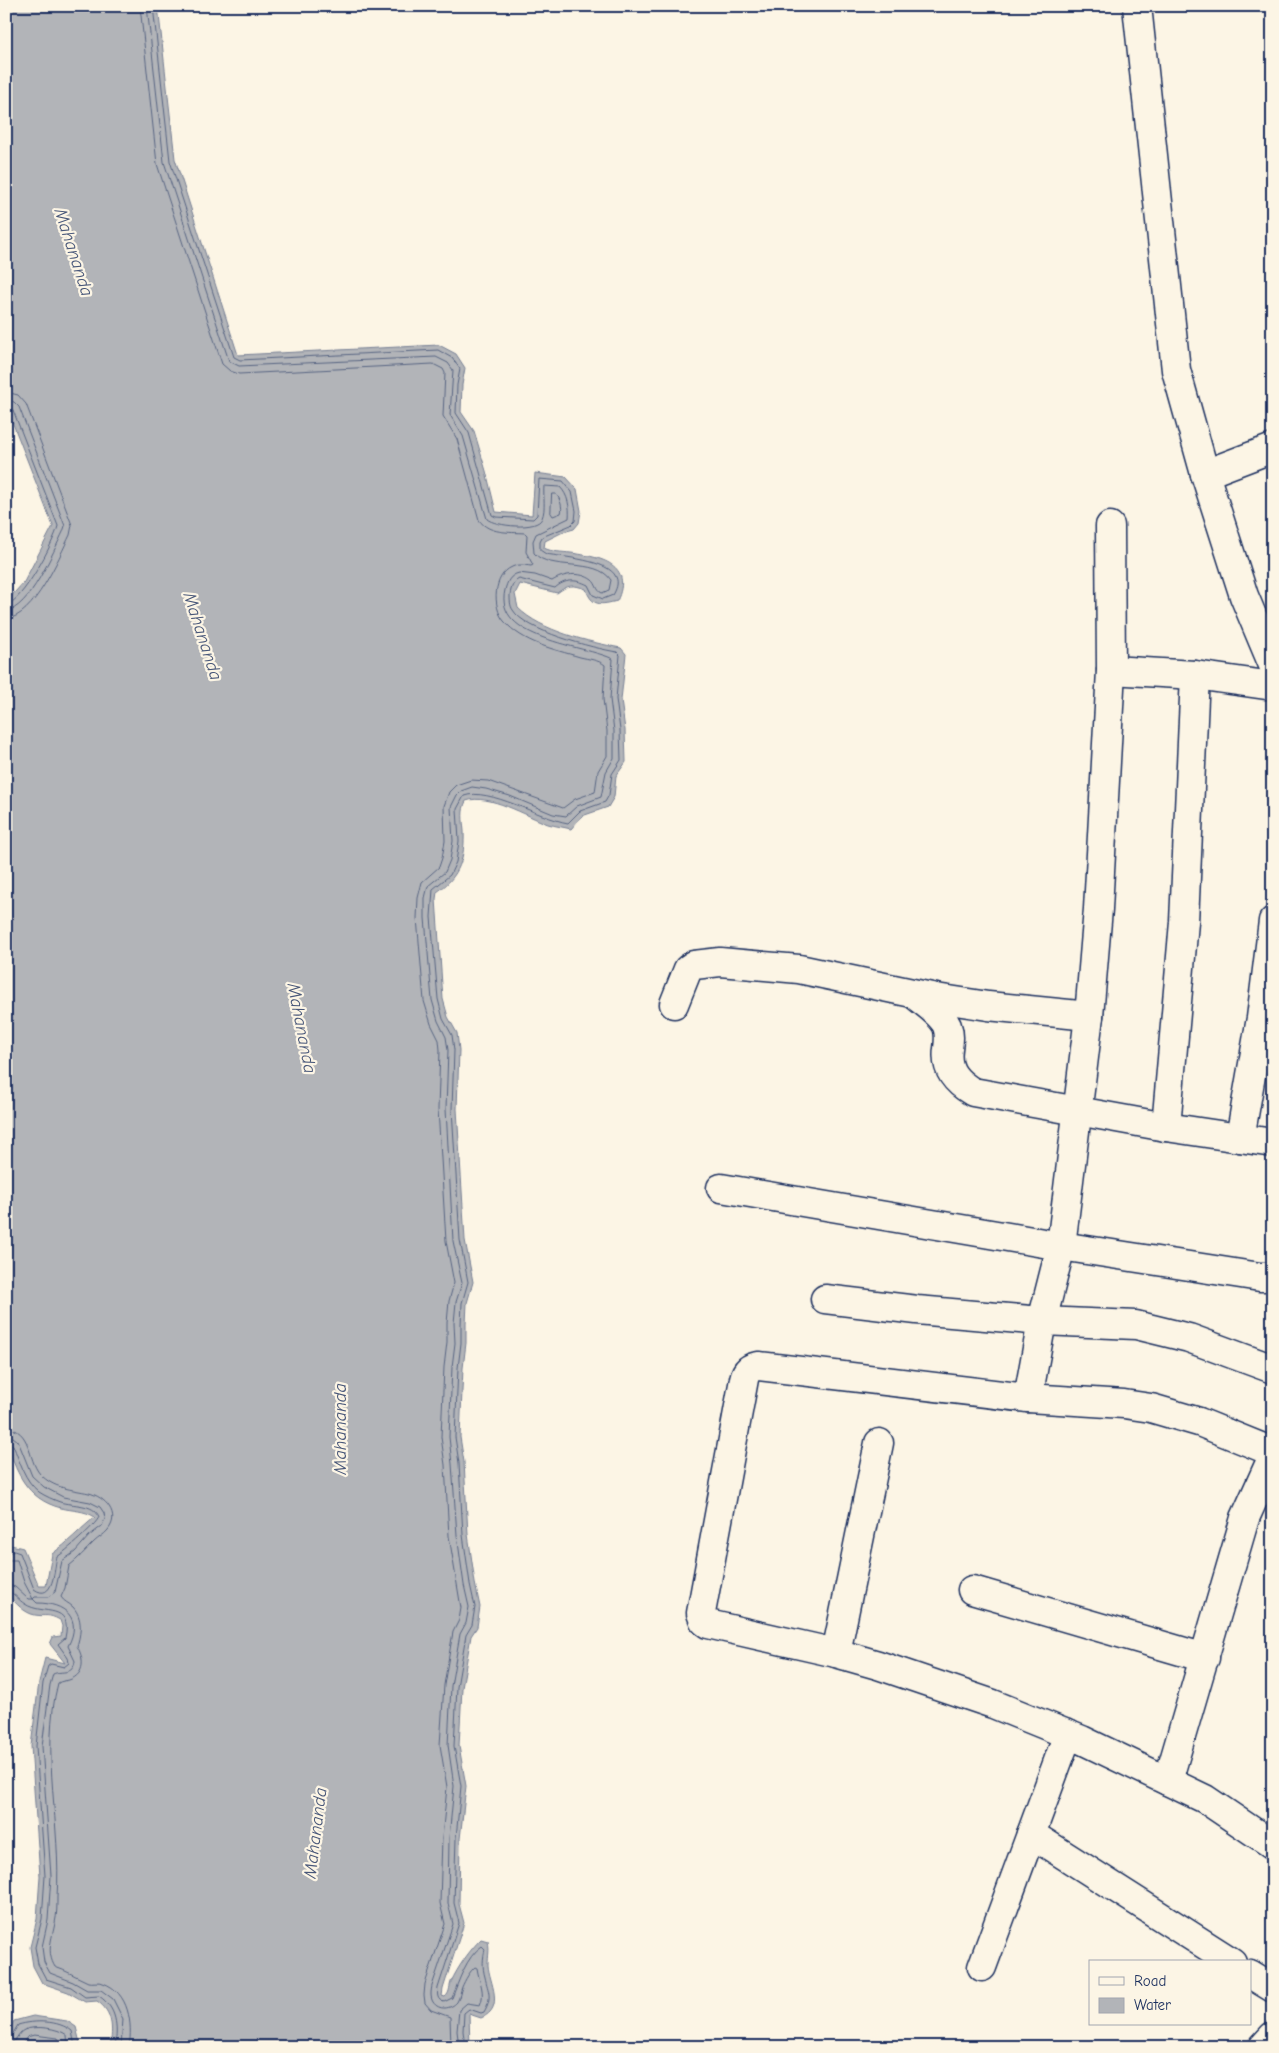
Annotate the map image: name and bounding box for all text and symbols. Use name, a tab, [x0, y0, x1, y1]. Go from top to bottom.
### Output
water label: Mahananda	[49, 205, 98, 299]
water label: Mahananda	[178, 589, 227, 683]
water label: Mahananda	[282, 980, 321, 1075]
water label: Mahananda	[330, 1383, 351, 1476]
water label: Mahananda	[299, 1786, 331, 1881]
legend	[1089, 1960, 1252, 2026]
text: Road	[1134, 1972, 1166, 1990]
text: Water	[1134, 1996, 1171, 2014]

